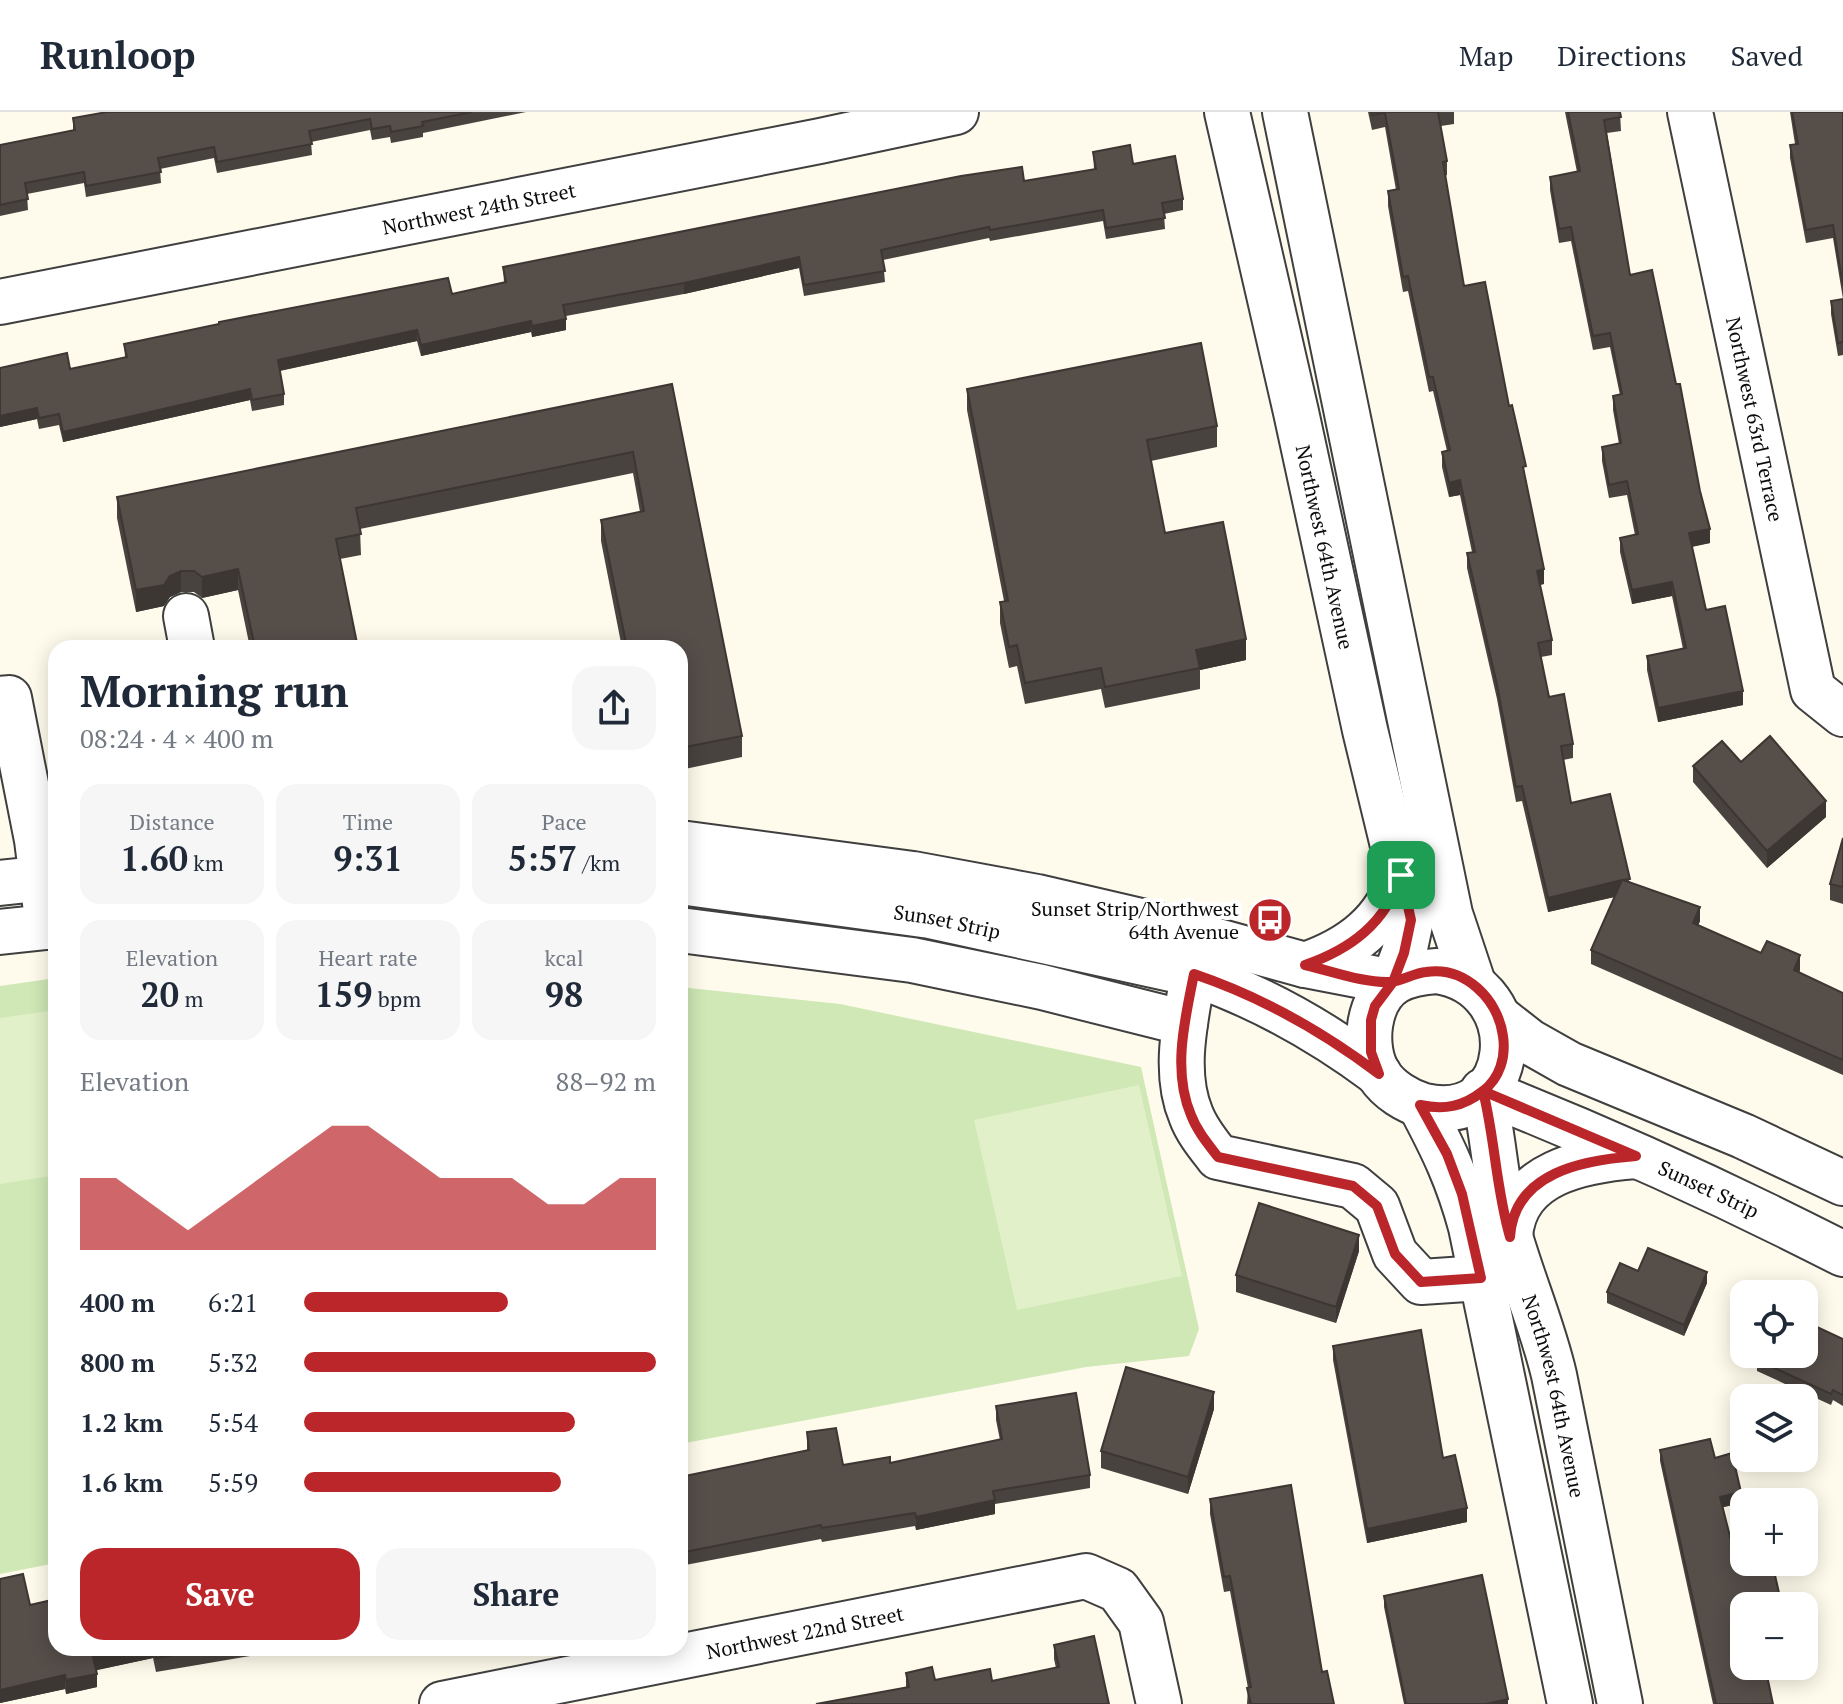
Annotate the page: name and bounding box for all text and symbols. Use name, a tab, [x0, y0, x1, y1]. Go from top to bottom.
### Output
text: Runloop	[40, 30, 196, 80]
text: Map	[1459, 37, 1513, 74]
text: Directions	[1557, 37, 1687, 74]
text: Saved	[1731, 37, 1803, 74]
street label: Northwest 24th Street	[380, 176, 579, 240]
street label: Northwest 63rd Terrace	[1720, 314, 1790, 524]
street label: Northwest 64th Avenue	[1290, 442, 1361, 652]
text: Morning run	[80, 661, 349, 720]
button: share	[572, 666, 656, 750]
text: 08:24 · 4 × 400 m	[80, 721, 274, 755]
text: Distance	[130, 807, 215, 836]
text: Time	[343, 807, 393, 836]
text: Pace	[541, 807, 587, 836]
text: 1.60	[120, 836, 188, 881]
text: 9:31	[333, 836, 403, 881]
text: 5:57	[508, 836, 577, 881]
pin	[1367, 841, 1435, 909]
text: km	[188, 848, 224, 877]
text: /km	[577, 848, 620, 877]
icon: arrive	[1379, 853, 1423, 897]
place label: Sunset Strip/Northwest 64th Avenue	[1031, 895, 1240, 945]
bus stop icon: Sunset Strip/Northwest 64th Avenue	[1246, 896, 1294, 944]
street label: Sunset Strip	[892, 898, 1003, 945]
text: Elevation	[126, 943, 218, 972]
text: Heart rate	[319, 943, 417, 972]
text: kcal	[544, 943, 584, 972]
text: 20	[141, 972, 179, 1017]
text: 159	[315, 972, 372, 1017]
text: 98	[545, 972, 583, 1017]
text: m	[179, 984, 203, 1013]
text: bpm	[372, 984, 421, 1013]
text: Elevation	[80, 1064, 189, 1098]
text: 88–92 m	[556, 1064, 656, 1098]
street label: Sunset Strip	[1654, 1153, 1764, 1224]
map controls	[1730, 1280, 1818, 1680]
button: locate	[1730, 1280, 1818, 1368]
text: 400 m	[80, 1285, 155, 1319]
text: 6:21	[208, 1285, 258, 1319]
street label: Northwest 64th Avenue	[1517, 1291, 1592, 1500]
text: 800 m	[80, 1345, 155, 1379]
text: 5:32	[208, 1345, 258, 1379]
button: layers	[1730, 1384, 1818, 1472]
text: 1.2 km	[80, 1405, 163, 1439]
text: 5:54	[208, 1405, 258, 1439]
text: 1.6 km	[80, 1465, 163, 1499]
text: 5:59	[208, 1465, 258, 1499]
button: +	[1730, 1488, 1818, 1576]
button: Save	[80, 1548, 360, 1640]
button: Share	[376, 1548, 656, 1640]
button: −	[1730, 1592, 1818, 1680]
street label: Northwest 22nd Street	[704, 1599, 906, 1665]

